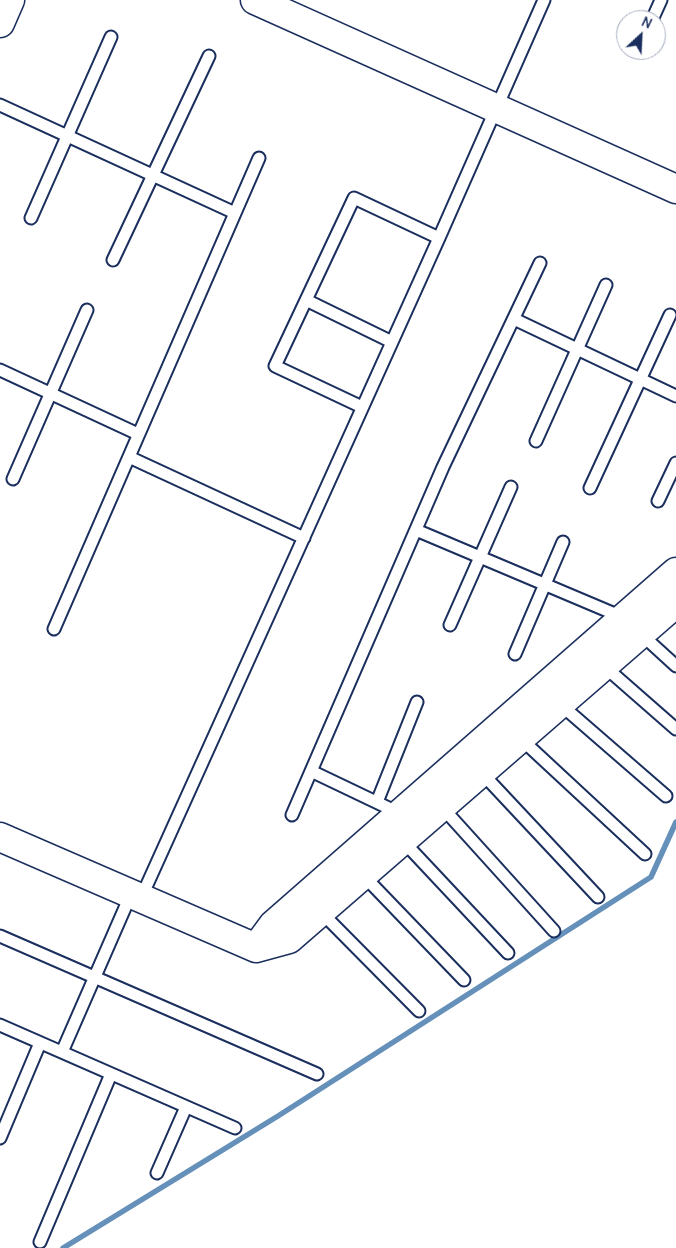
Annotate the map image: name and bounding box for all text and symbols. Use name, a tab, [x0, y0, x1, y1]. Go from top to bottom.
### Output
north arrow	[616, 10, 666, 60]
text: N	[639, 12, 655, 33]

